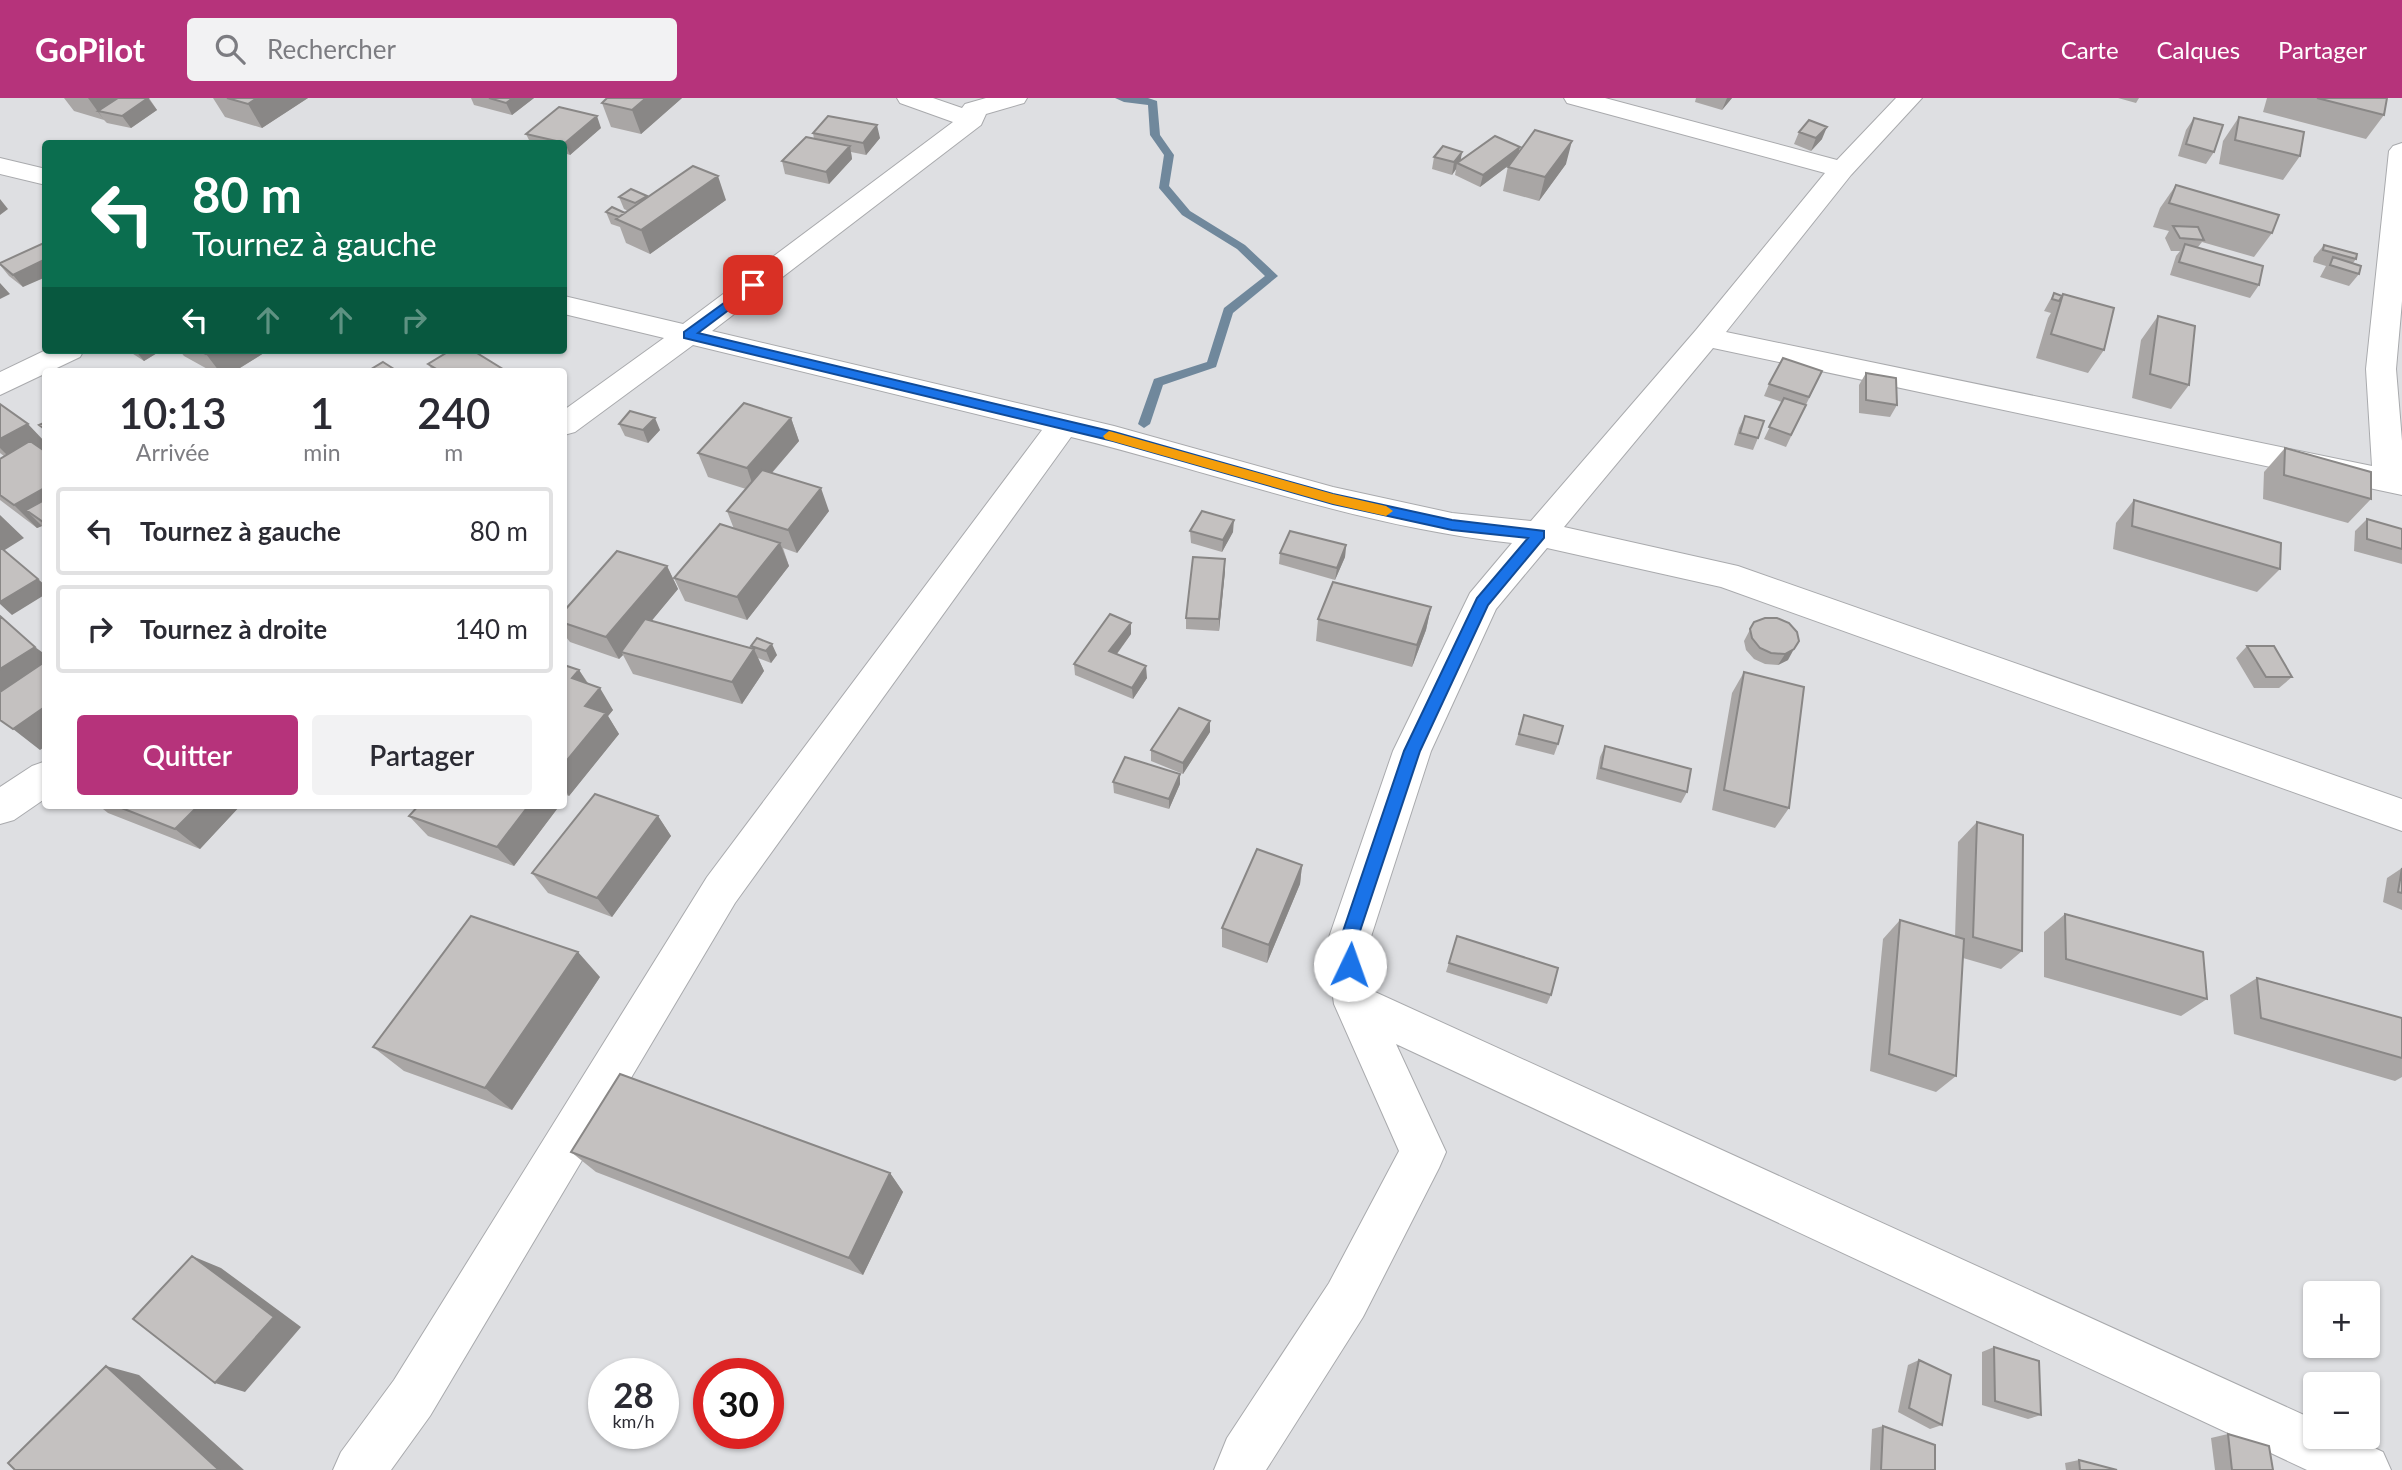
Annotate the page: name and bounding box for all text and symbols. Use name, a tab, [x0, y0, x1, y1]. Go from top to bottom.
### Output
search box	[187, 18, 677, 81]
text: GoPilot	[35, 29, 145, 69]
icon: search	[211, 30, 249, 68]
text: Rechercher	[267, 33, 396, 65]
text: Carte	[2061, 35, 2119, 64]
text: Calques	[2157, 35, 2240, 64]
text: Partager	[2278, 35, 2367, 64]
text: 80 m	[192, 165, 302, 223]
icon: left	[77, 168, 168, 259]
text: Tournez à gauche	[192, 224, 437, 263]
pin	[723, 255, 783, 315]
icon: arrive	[734, 266, 772, 304]
icon: left	[176, 301, 214, 339]
icon: ahead	[249, 301, 287, 339]
icon: ahead	[322, 301, 360, 339]
icon: right	[395, 301, 433, 339]
text: 10:13	[119, 388, 227, 438]
text: 1	[310, 388, 334, 438]
text: 240	[417, 388, 490, 438]
text: Arrivée	[136, 438, 209, 466]
text: min	[303, 438, 341, 466]
text: m	[444, 438, 463, 466]
icon: left	[81, 512, 119, 550]
text: Tournez à gauche	[140, 515, 341, 547]
text: 80 m	[470, 515, 528, 547]
icon: right	[81, 610, 119, 648]
text: Tournez à droite	[140, 613, 327, 645]
text: 140 m	[455, 613, 528, 645]
button: Quitter	[77, 715, 298, 795]
button: Partager	[312, 715, 532, 795]
position arrow	[1313, 928, 1387, 1002]
map controls	[2303, 1281, 2380, 1449]
button: +	[2303, 1281, 2380, 1358]
speed limit sign: 30	[693, 1358, 784, 1449]
button: −	[2303, 1372, 2380, 1449]
text: 28	[613, 1373, 654, 1415]
text: km/h	[612, 1410, 655, 1432]

